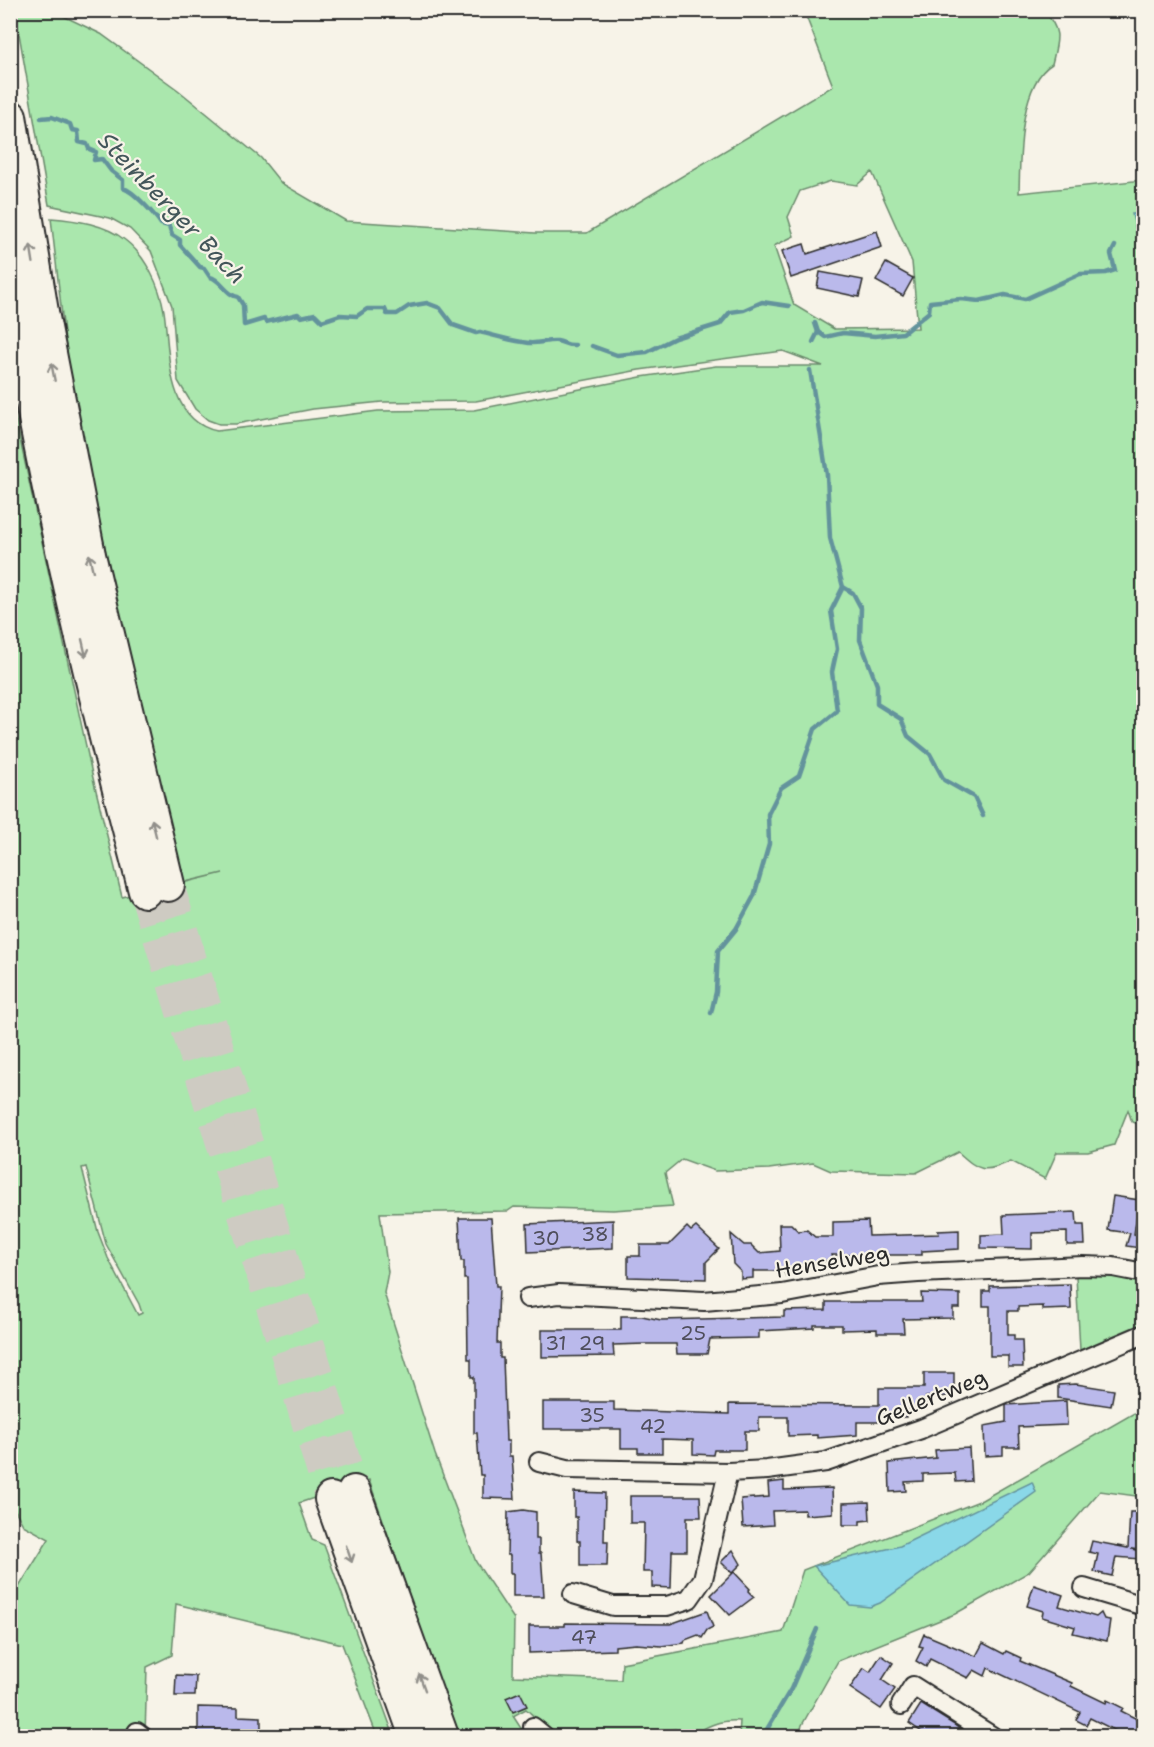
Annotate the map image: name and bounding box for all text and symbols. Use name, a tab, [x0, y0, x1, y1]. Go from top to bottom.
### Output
water label: Steinberger Bach	[91, 125, 253, 291]
one-way arrow	[27, 244, 38, 264]
one-way arrow	[47, 363, 58, 382]
one-way arrow	[84, 554, 96, 573]
one-way arrow	[79, 638, 91, 657]
one-way arrow	[148, 819, 160, 838]
house number: 38	[581, 1221, 609, 1247]
house number: 30	[532, 1225, 560, 1251]
street label: Henselweg	[773, 1238, 891, 1285]
house number: 25	[680, 1320, 706, 1346]
house number: 31	[545, 1330, 567, 1356]
house number: 29	[579, 1330, 605, 1356]
street label: Gellertweg	[871, 1362, 991, 1433]
house number: 35	[579, 1402, 605, 1428]
house number: 42	[640, 1413, 666, 1439]
one-way arrow	[345, 1544, 356, 1563]
house number: 47	[571, 1624, 597, 1650]
one-way arrow	[415, 1673, 426, 1691]

